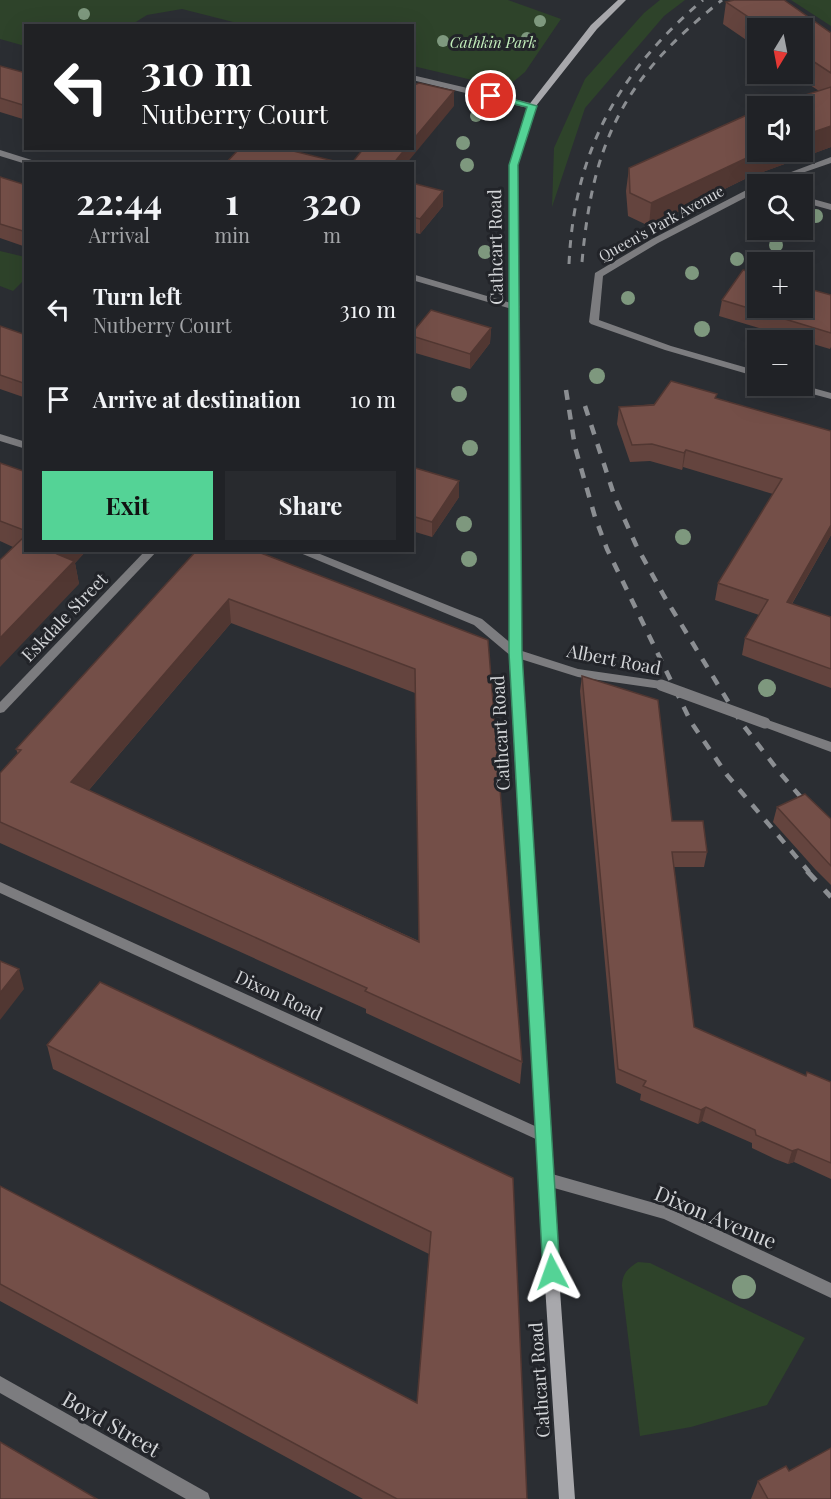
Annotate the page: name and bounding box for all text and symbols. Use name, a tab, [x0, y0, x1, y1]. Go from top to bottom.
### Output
north arrow	[747, 18, 813, 84]
map controls	[747, 18, 813, 396]
park label: Cathkin Park	[450, 32, 536, 52]
text: 310 m	[141, 41, 252, 97]
icon: left	[42, 48, 120, 126]
pin	[465, 70, 516, 121]
icon: arrive	[474, 79, 507, 112]
text: Nutberry Court	[141, 95, 328, 131]
button: sound	[747, 96, 813, 162]
button: search	[747, 174, 813, 240]
text: 22:44	[76, 176, 162, 224]
text: 1	[225, 176, 239, 224]
text: 320	[302, 176, 362, 224]
street label: Queen's Park Avenue	[595, 180, 727, 266]
street label: Cathcart Road	[482, 188, 508, 305]
text: Arrival	[88, 221, 150, 248]
text: min	[214, 221, 250, 248]
text: m	[323, 221, 341, 248]
button: +	[747, 252, 813, 318]
text: Turn left	[93, 281, 182, 311]
icon: left	[42, 293, 75, 326]
text: 310 m	[340, 294, 396, 324]
text: Nutberry Court	[93, 311, 232, 338]
button: −	[747, 330, 813, 396]
icon: arrive	[42, 383, 75, 416]
text: Arrive at destination	[93, 384, 301, 414]
text: 10 m	[350, 384, 396, 414]
button: Exit	[42, 471, 213, 540]
button: Share	[225, 471, 396, 540]
street label: Eskdale Street	[16, 567, 113, 667]
street label: Albert Road	[564, 638, 664, 680]
street label: Cathcart Road	[485, 674, 515, 791]
street label: Dixon Road	[232, 964, 327, 1026]
street label: Dixon Avenue	[651, 1178, 781, 1254]
position arrow	[520, 1240, 584, 1304]
street label: Cathcart Road	[523, 1321, 555, 1438]
street label: Boyd Street	[58, 1384, 167, 1463]

